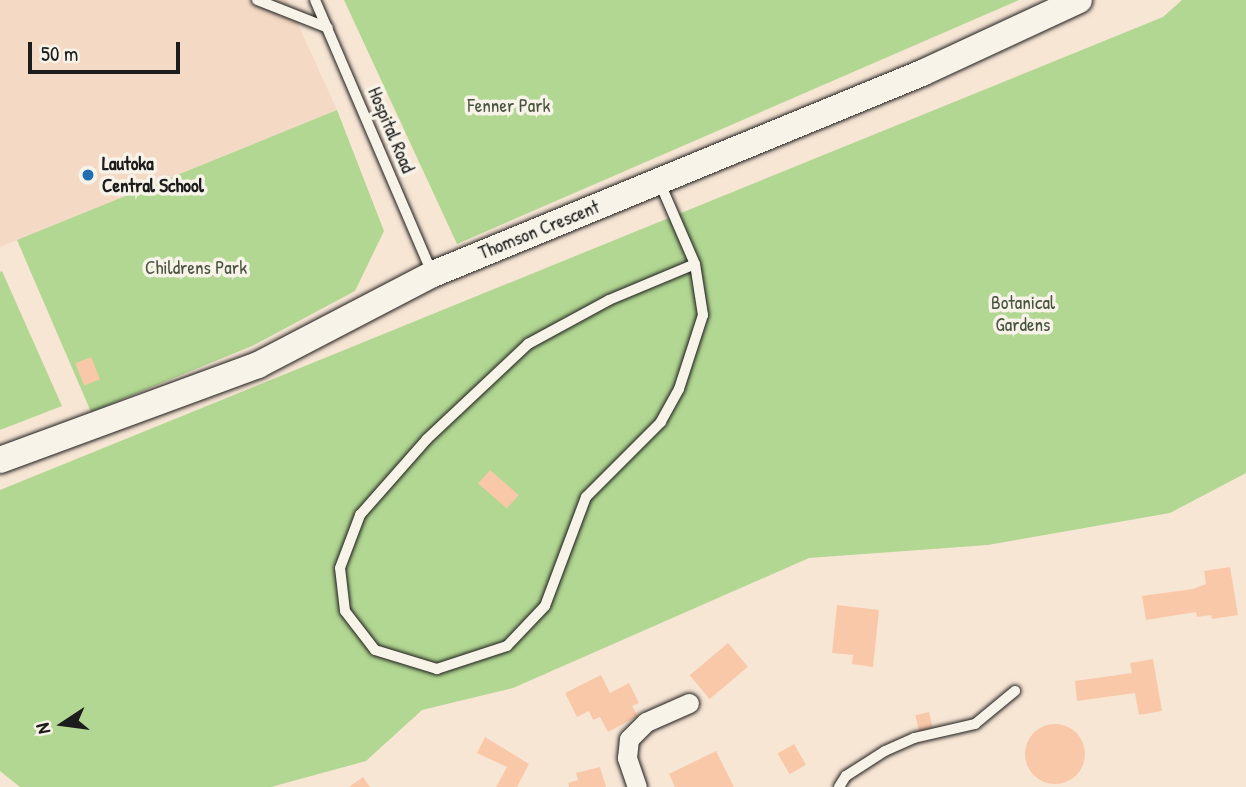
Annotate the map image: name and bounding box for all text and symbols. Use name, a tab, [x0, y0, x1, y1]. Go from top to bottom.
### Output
scale bar	[32, 28, 184, 72]
text: 50 m	[41, 39, 78, 68]
street label: Hospital Road	[363, 84, 419, 176]
park label: Fenner Park	[468, 95, 550, 117]
place label: Lautoka Central School	[102, 153, 204, 197]
marker: Lautoka Central School	[80, 167, 96, 183]
street label: Thomson Crescent	[475, 195, 603, 265]
park label: Childrens Park	[145, 257, 247, 279]
park label: Botanical Gardens	[991, 292, 1055, 336]
north arrow	[28, 689, 98, 759]
text: N	[29, 721, 56, 737]

